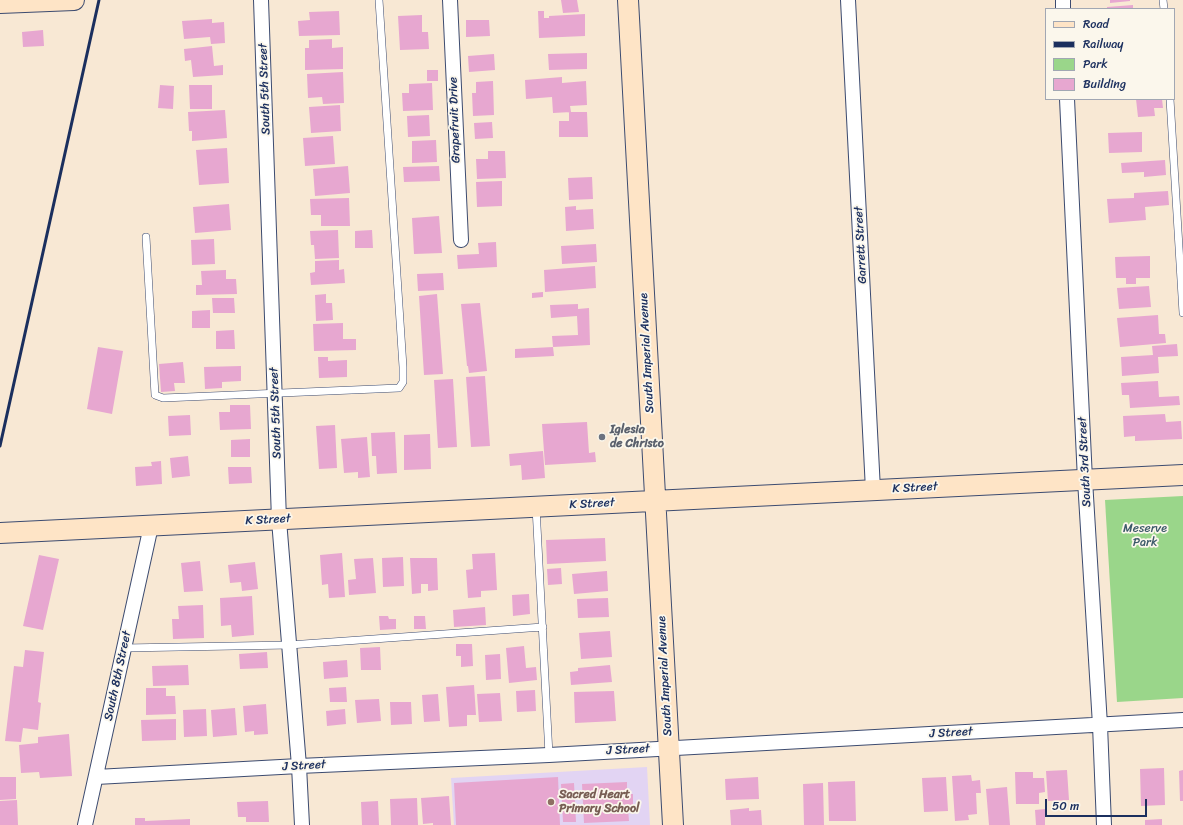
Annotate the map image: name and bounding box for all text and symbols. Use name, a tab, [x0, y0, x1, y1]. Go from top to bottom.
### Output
legend	[1045, 8, 1175, 100]
text: Road	[1083, 13, 1109, 35]
text: Railway	[1083, 33, 1124, 55]
street label: South 5th Street	[256, 43, 274, 135]
text: Park	[1083, 53, 1108, 75]
text: Building	[1083, 73, 1126, 95]
street label: Grapefruit Drive	[446, 77, 464, 163]
street label: Garrett Street	[852, 206, 870, 284]
street label: South Imperial Avenue	[637, 293, 657, 413]
street label: South 5th Street	[267, 367, 285, 459]
street label: South 3rd Street	[1075, 416, 1095, 508]
place label: Iglesia de Christo	[610, 423, 664, 451]
marker: Iglesia de Christo	[597, 432, 607, 442]
street label: K Street	[892, 480, 938, 496]
street label: K Street	[569, 496, 615, 512]
street label: K Street	[245, 512, 291, 528]
park label: Meserve Park	[1123, 522, 1167, 550]
street label: South Imperial Avenue	[655, 616, 675, 736]
street label: South 8th Street	[101, 630, 135, 722]
street label: J Street	[929, 725, 973, 741]
street label: J Street	[606, 742, 650, 758]
street label: J Street	[282, 758, 326, 774]
place label: Sacred Heart Primary School	[559, 788, 639, 816]
scale bar	[1047, 791, 1149, 817]
text: 50 m	[1052, 795, 1079, 817]
marker: Sacred Heart Primary School	[546, 797, 556, 807]

